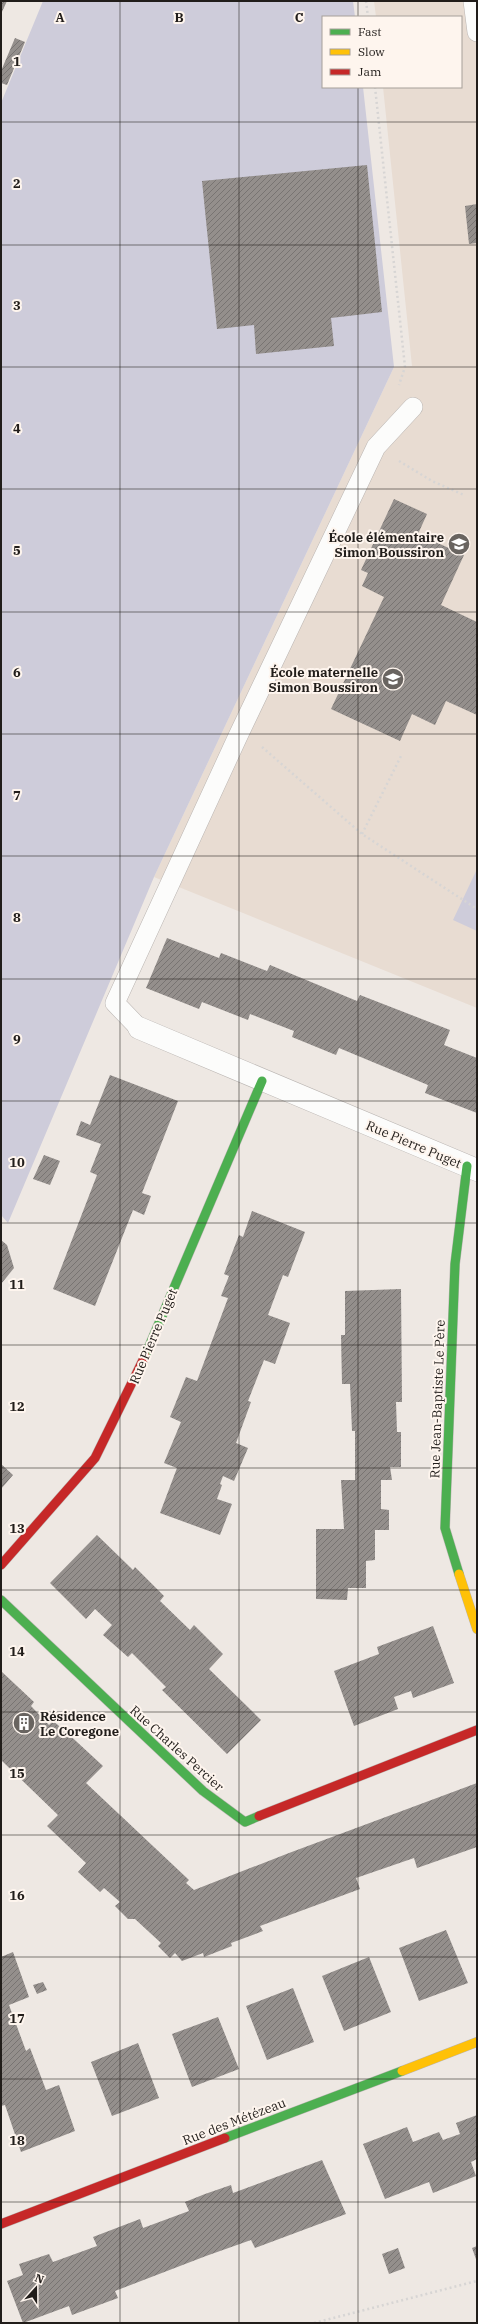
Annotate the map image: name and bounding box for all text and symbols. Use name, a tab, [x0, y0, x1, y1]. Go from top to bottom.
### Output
text: A	[55, 9, 65, 26]
text: B	[174, 9, 184, 26]
text: C	[295, 9, 304, 26]
legend	[322, 16, 462, 88]
text: Fast	[358, 24, 382, 39]
text: Slow	[358, 44, 385, 59]
text: 1	[13, 53, 21, 70]
text: Jam	[358, 64, 382, 79]
text: 2	[13, 175, 21, 192]
text: 3	[13, 297, 21, 314]
text: 4	[13, 420, 21, 437]
place label: École élémentaire Simon Boussiron	[329, 529, 444, 561]
school or university icon: École élémentaire Simon Boussiron	[446, 531, 472, 557]
text: 5	[13, 542, 21, 559]
text: 6	[13, 664, 21, 681]
place label: École maternelle Simon Boussiron	[268, 664, 378, 696]
school or university icon: École maternelle Simon Boussiron	[380, 666, 406, 692]
text: 7	[13, 787, 21, 804]
text: 8	[13, 909, 21, 926]
text: 9	[13, 1031, 21, 1048]
street label: Rue Pierre Puget	[363, 1117, 464, 1172]
text: 10	[9, 1154, 25, 1171]
text: 11	[9, 1276, 25, 1293]
street label: Rue Pierre Puget	[126, 1286, 181, 1387]
street label: Rue Jean-Baptiste Le Père	[426, 1319, 449, 1479]
text: 12	[9, 1398, 25, 1415]
text: 13	[9, 1520, 25, 1537]
text: 14	[9, 1643, 25, 1660]
street label: Rue Charles Percier	[126, 1702, 227, 1795]
place label: Résidence Le Coregone	[40, 1708, 119, 1740]
building icon: Résidence Le Coregone	[11, 1710, 37, 1736]
text: 15	[9, 1765, 25, 1782]
text: 16	[9, 1887, 25, 1904]
text: 17	[9, 2010, 25, 2027]
street label: Rue des Métézeau	[180, 2094, 288, 2149]
text: 18	[9, 2132, 25, 2149]
north arrow	[16, 2268, 56, 2308]
text: N	[33, 2271, 46, 2287]

